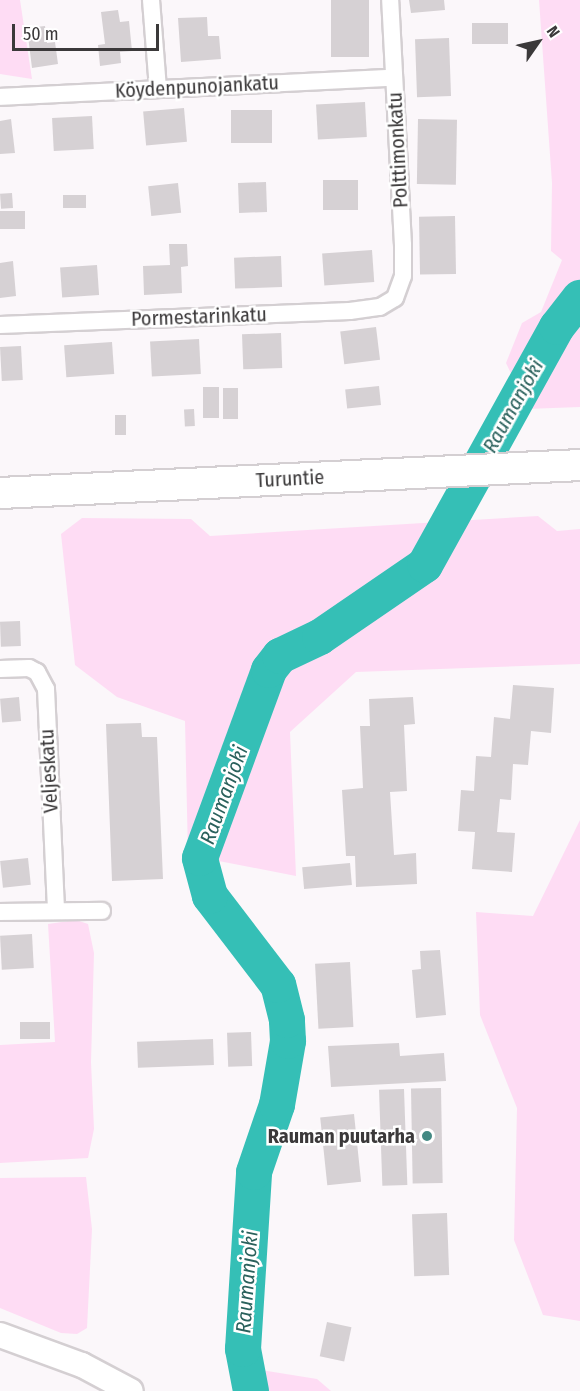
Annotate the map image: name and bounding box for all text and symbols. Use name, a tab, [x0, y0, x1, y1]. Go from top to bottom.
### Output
scale bar	[15, 12, 162, 50]
north arrow	[508, 12, 568, 72]
text: N	[543, 22, 564, 41]
text: 50 m	[23, 23, 59, 45]
street label: Köydenpunojankatu	[114, 71, 280, 103]
street label: Polttimonkatu	[383, 91, 413, 209]
street label: Pormestarinkatu	[131, 303, 267, 331]
water label: Raumanjoki	[477, 355, 549, 457]
street label: Turuntie	[255, 465, 325, 493]
street label: Veljeskatu	[35, 728, 63, 814]
water label: Raumanjoki	[195, 742, 253, 848]
place label: Rauman puutarha	[268, 1124, 415, 1148]
marker: Rauman puutarha	[420, 1129, 434, 1143]
water label: Raumanjoki	[231, 1230, 263, 1334]

